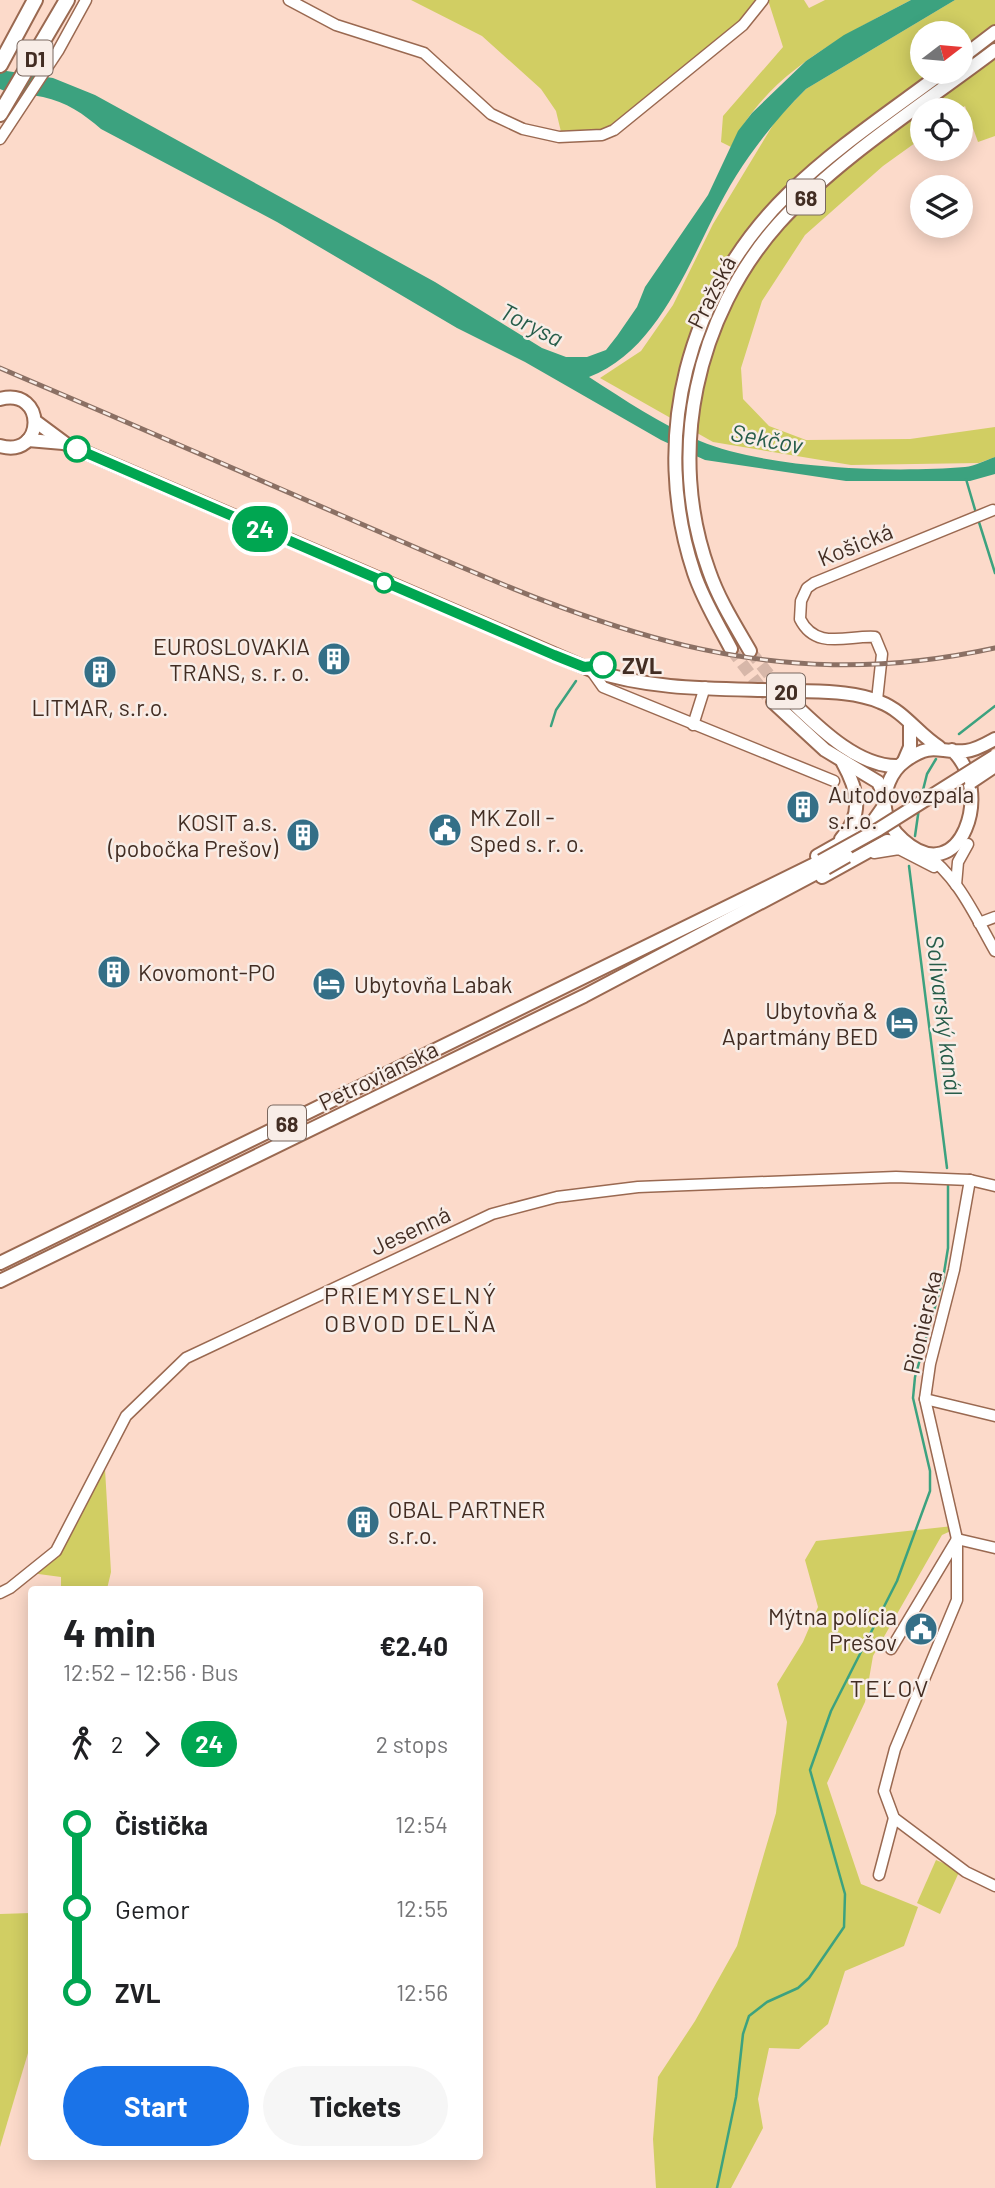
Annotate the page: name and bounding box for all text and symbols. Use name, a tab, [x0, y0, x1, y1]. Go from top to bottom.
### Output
north arrow	[910, 21, 973, 84]
map controls	[910, 21, 973, 238]
road number: D1	[18, 41, 52, 76]
button: locate	[910, 98, 973, 161]
button: layers	[910, 175, 973, 238]
road number: 68	[787, 180, 825, 214]
street label: Pražská	[681, 251, 741, 333]
water label: Torysa	[495, 296, 569, 352]
water label: Sekčov	[729, 417, 806, 459]
unlabelled marker	[64, 436, 90, 462]
line badge: 24	[229, 506, 292, 552]
text: 24	[246, 514, 274, 543]
street label: Košická	[813, 516, 897, 572]
unlabelled marker	[374, 573, 394, 593]
place label: EUROSLOVAKIA TRANS, s. r. o.	[153, 632, 310, 686]
building icon: EUROSLOVAKIA TRANS, s. r. o.	[315, 640, 353, 678]
place label: ZVL	[622, 651, 662, 679]
marker: ZVL	[590, 652, 616, 678]
building icon: LITMAR, s.r.o.	[81, 653, 119, 691]
road number: 20	[767, 674, 805, 708]
place label: LITMAR, s.r.o.	[32, 693, 168, 721]
place label: Autodovozpala s.r.o.	[828, 780, 974, 834]
building icon: Autodovozpala s.r.o.	[784, 788, 822, 826]
place label: MK Zoll - Sped s. r. o.	[470, 803, 585, 857]
place label: KOSIT a.s. (pobočka Prešov)	[107, 808, 279, 862]
public building icon: MK Zoll - Sped s. r. o.	[426, 811, 464, 849]
building icon: KOSIT a.s. (pobočka Prešov)	[284, 816, 322, 854]
water label: Solivarský kanál	[921, 933, 969, 1097]
building icon: Kovomont-PO	[95, 953, 133, 991]
place label: Kovomont-PO	[138, 958, 276, 986]
hotel icon: Ubytovňa Labak	[310, 965, 348, 1003]
place label: Ubytovňa Labak	[354, 970, 512, 998]
place label: Ubytovňa & Apartmány BED	[722, 996, 878, 1050]
hotel icon: Ubytovňa & Apartmány BED	[883, 1004, 921, 1042]
street label: Petrovianska	[314, 1034, 442, 1116]
road number: 68	[268, 1106, 306, 1140]
street label: Jesenná	[365, 1199, 455, 1261]
street label: Pionierska	[897, 1268, 947, 1376]
district label: PRIEMYSELNÝ OBVOD DELŇA	[324, 1280, 498, 1337]
place label: OBAL PARTNER s.r.o.	[388, 1495, 545, 1549]
building icon: OBAL PARTNER s.r.o.	[344, 1503, 382, 1541]
place label: Mýtna polícia Prešov	[768, 1602, 897, 1656]
text: 4 min	[63, 1609, 156, 1655]
public building icon: Mýtna polícia Prešov	[902, 1610, 940, 1648]
text: €2.40	[379, 1630, 448, 1661]
text: 12:52 – 12:56 · Bus	[63, 1658, 238, 1686]
district label: TEĽOV	[850, 1673, 930, 1702]
icon: walk	[63, 1725, 101, 1763]
icon: forward	[133, 1725, 171, 1763]
text: 24	[195, 1729, 223, 1758]
text: 2	[111, 1730, 123, 1758]
text: 2 stops	[376, 1730, 448, 1758]
text: Čistička	[115, 1809, 208, 1840]
text: 12:54	[395, 1810, 448, 1838]
text: Gemor	[115, 1893, 190, 1924]
text: 12:55	[396, 1894, 448, 1922]
text: ZVL	[115, 1977, 161, 2008]
text: 12:56	[396, 1978, 448, 2006]
button: Start	[63, 2066, 249, 2146]
button: Tickets	[263, 2066, 448, 2146]

